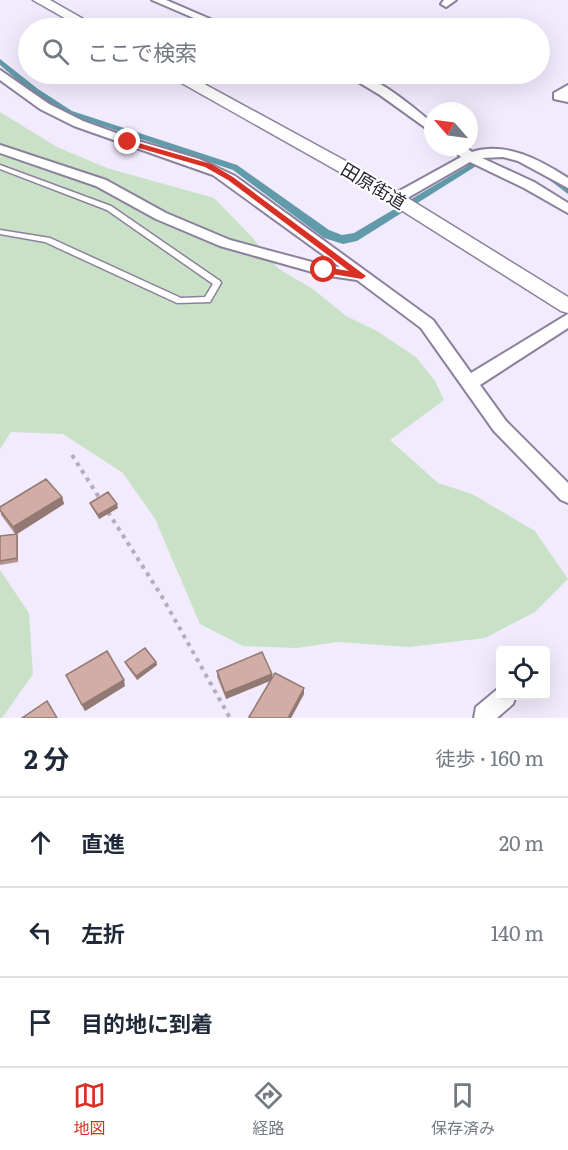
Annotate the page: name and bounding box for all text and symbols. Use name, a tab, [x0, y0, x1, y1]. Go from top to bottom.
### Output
search box	[18, 18, 550, 84]
icon: search	[39, 35, 72, 68]
text: ここで検索	[87, 35, 197, 68]
north arrow	[424, 102, 478, 156]
route end	[114, 128, 140, 154]
street label: 田原街道	[336, 155, 412, 215]
route start	[310, 256, 336, 282]
map controls	[496, 646, 550, 700]
button: locate	[496, 646, 550, 700]
text: 2 分	[24, 738, 69, 777]
text: 徒歩 · 160 m	[436, 742, 544, 772]
icon: ahead	[24, 826, 57, 859]
text: 直進	[81, 826, 125, 859]
text: 20 m	[499, 827, 544, 857]
icon: left	[24, 916, 57, 949]
text: 左折	[81, 916, 125, 949]
text: 140 m	[491, 917, 544, 947]
icon: arrive	[24, 1006, 57, 1039]
text: 目的地に到着	[81, 1006, 213, 1039]
tab: 地図	[73, 1079, 106, 1139]
tab: 経路	[252, 1079, 285, 1139]
tab: 保存済み	[431, 1079, 495, 1139]

